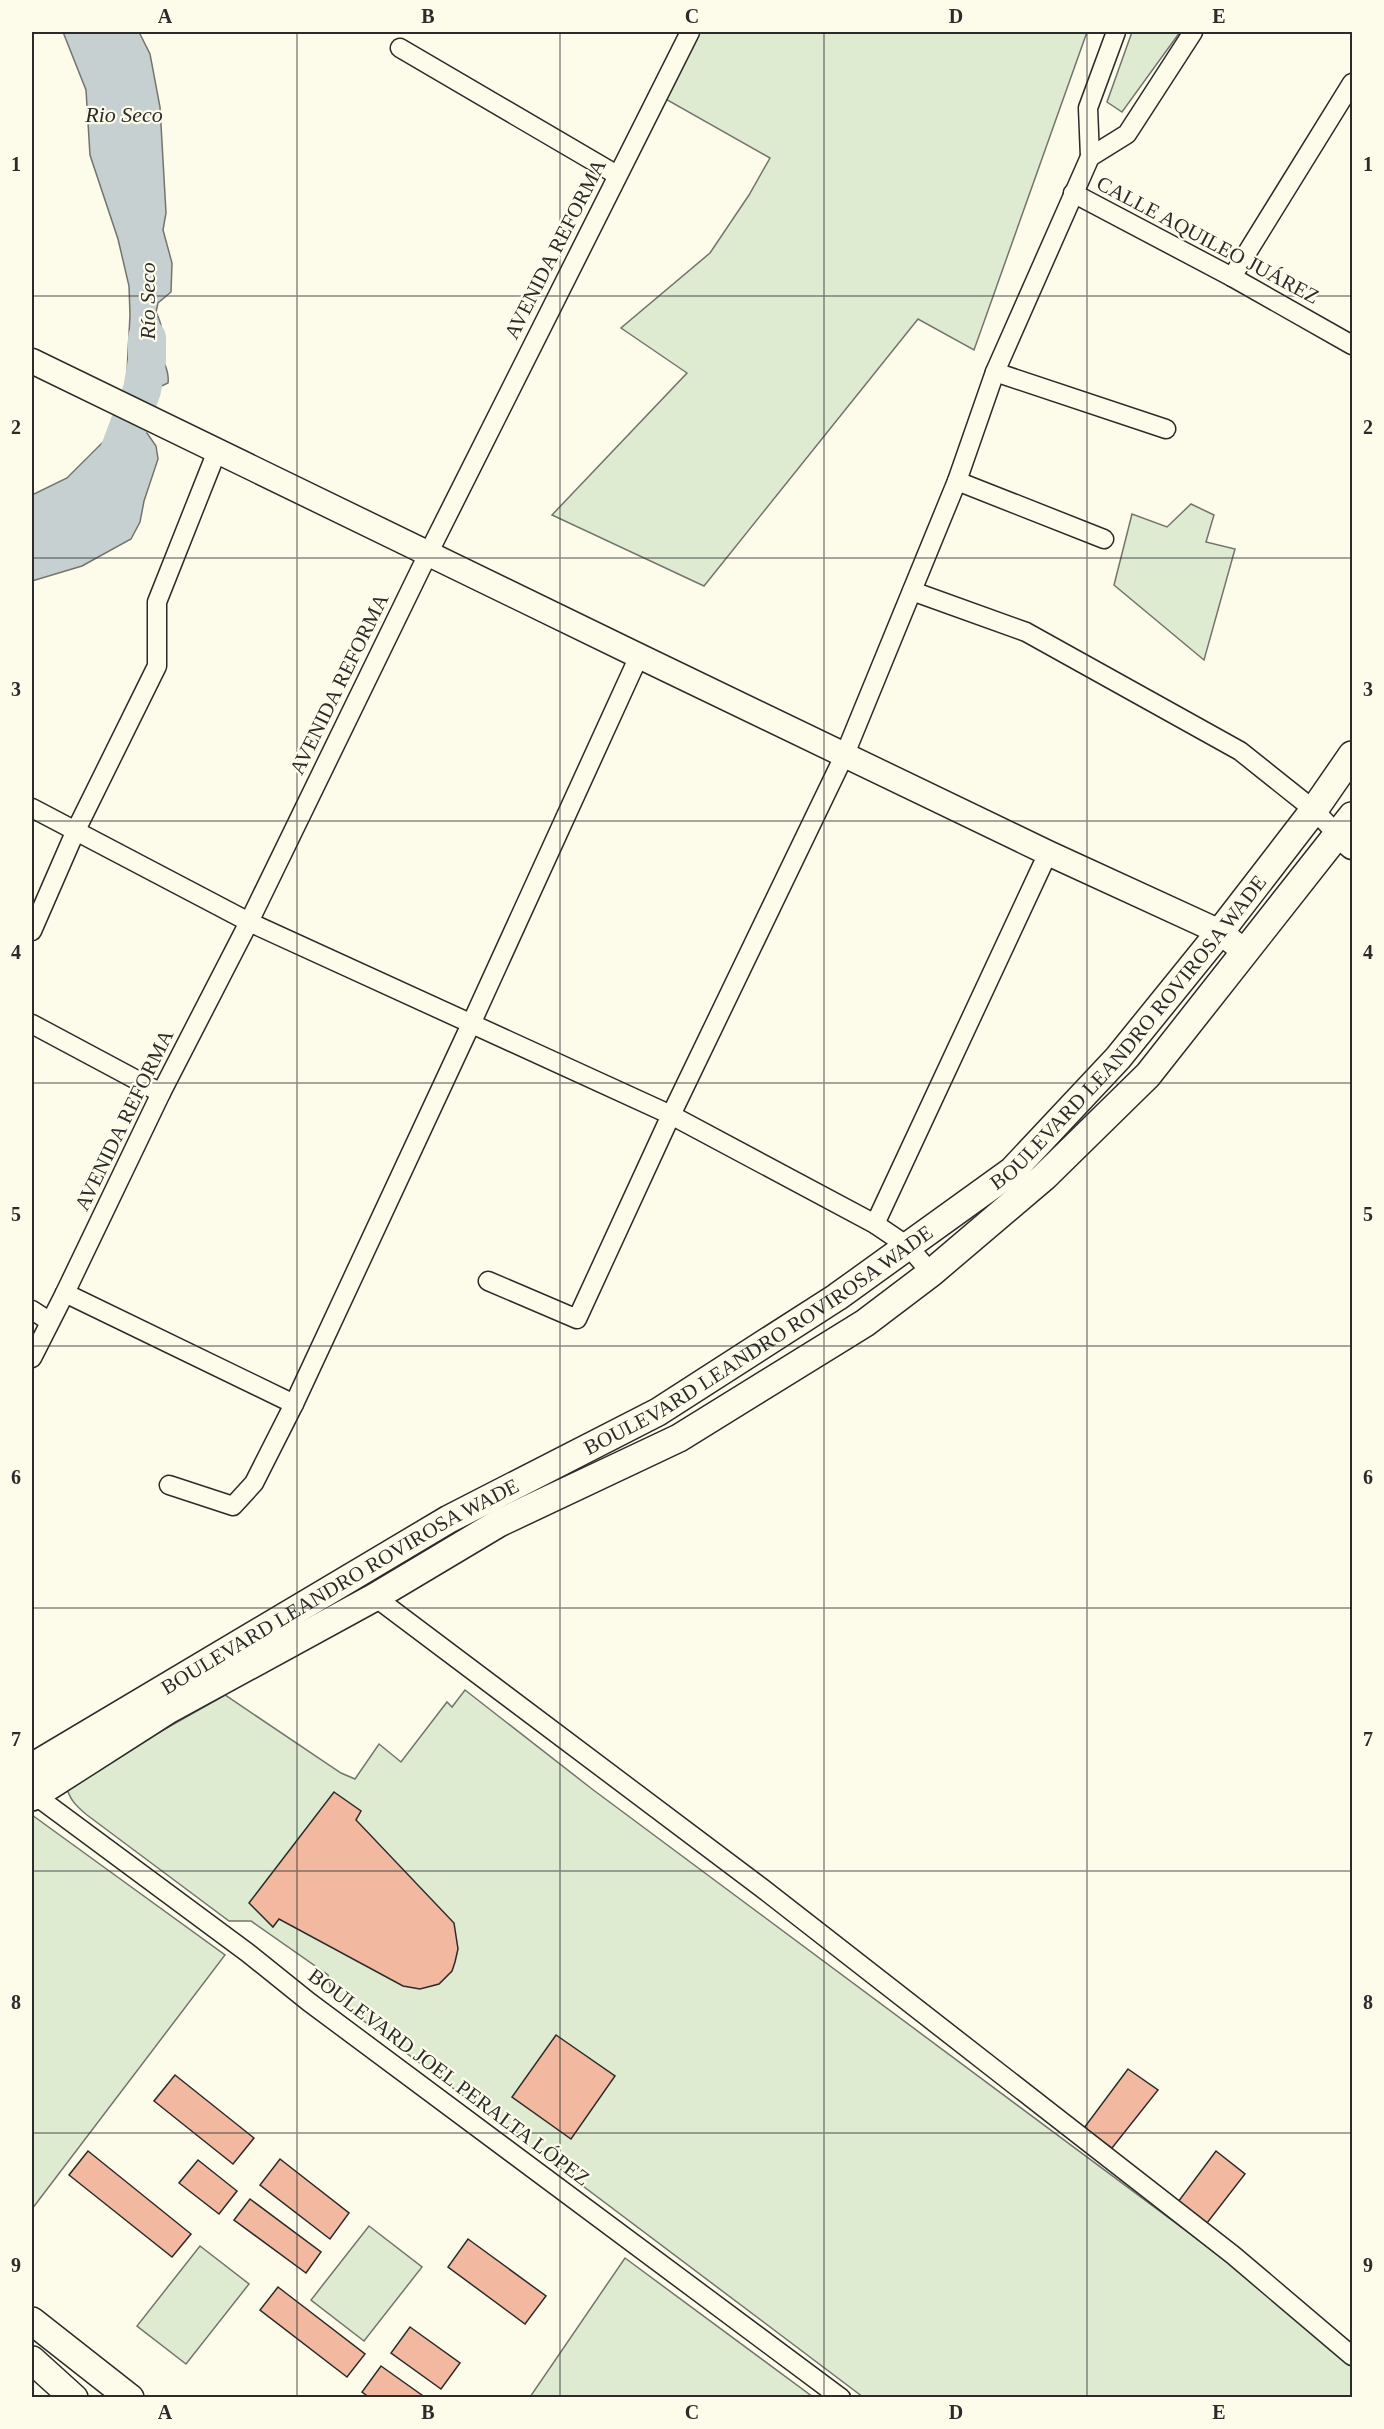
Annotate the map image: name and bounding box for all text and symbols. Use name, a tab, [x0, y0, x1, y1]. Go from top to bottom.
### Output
text: A	[158, 5, 173, 27]
text: B	[421, 5, 435, 27]
text: C	[685, 5, 699, 27]
text: D	[949, 5, 963, 27]
text: E	[1212, 5, 1226, 27]
water label: Rio Seco	[84, 102, 163, 127]
text: 1	[11, 153, 21, 175]
text: 1	[1363, 153, 1373, 175]
street label: AVENIDA REFORMA	[499, 154, 611, 343]
street label: CALLE AQUILEO JUÁREZ	[1093, 171, 1323, 309]
water label: Río Seco	[135, 262, 160, 341]
text: 2	[11, 416, 21, 438]
text: 2	[1363, 416, 1373, 438]
street label: AVENIDA REFORMA	[285, 589, 394, 778]
text: 3	[11, 678, 21, 700]
text: 3	[1363, 678, 1373, 700]
street label: BOULEVARD LEANDRO ROVIROSA WADE	[985, 871, 1271, 1195]
text: 4	[11, 941, 21, 963]
text: 4	[1363, 941, 1373, 963]
street label: AVENIDA REFORMA	[70, 1025, 179, 1214]
text: 5	[11, 1203, 21, 1225]
text: 5	[1363, 1203, 1373, 1225]
street label: BOULEVARD LEANDRO ROVIROSA WADE	[580, 1220, 937, 1460]
text: 6	[11, 1466, 21, 1488]
text: 6	[1363, 1466, 1373, 1488]
street label: BOULEVARD LEANDRO ROVIROSA WADE	[157, 1473, 523, 1699]
text: 7	[11, 1728, 21, 1750]
text: 7	[1363, 1728, 1373, 1750]
street label: BOULEVARD JOEL PERALTA LÓPEZ	[304, 1963, 594, 2191]
text: 8	[11, 1991, 21, 2013]
text: 8	[1363, 1991, 1373, 2013]
text: 9	[11, 2254, 21, 2276]
text: 9	[1363, 2254, 1373, 2276]
text: A	[158, 2401, 173, 2423]
text: B	[421, 2401, 435, 2423]
text: C	[685, 2401, 699, 2423]
text: D	[949, 2401, 963, 2423]
text: E	[1212, 2401, 1226, 2423]

